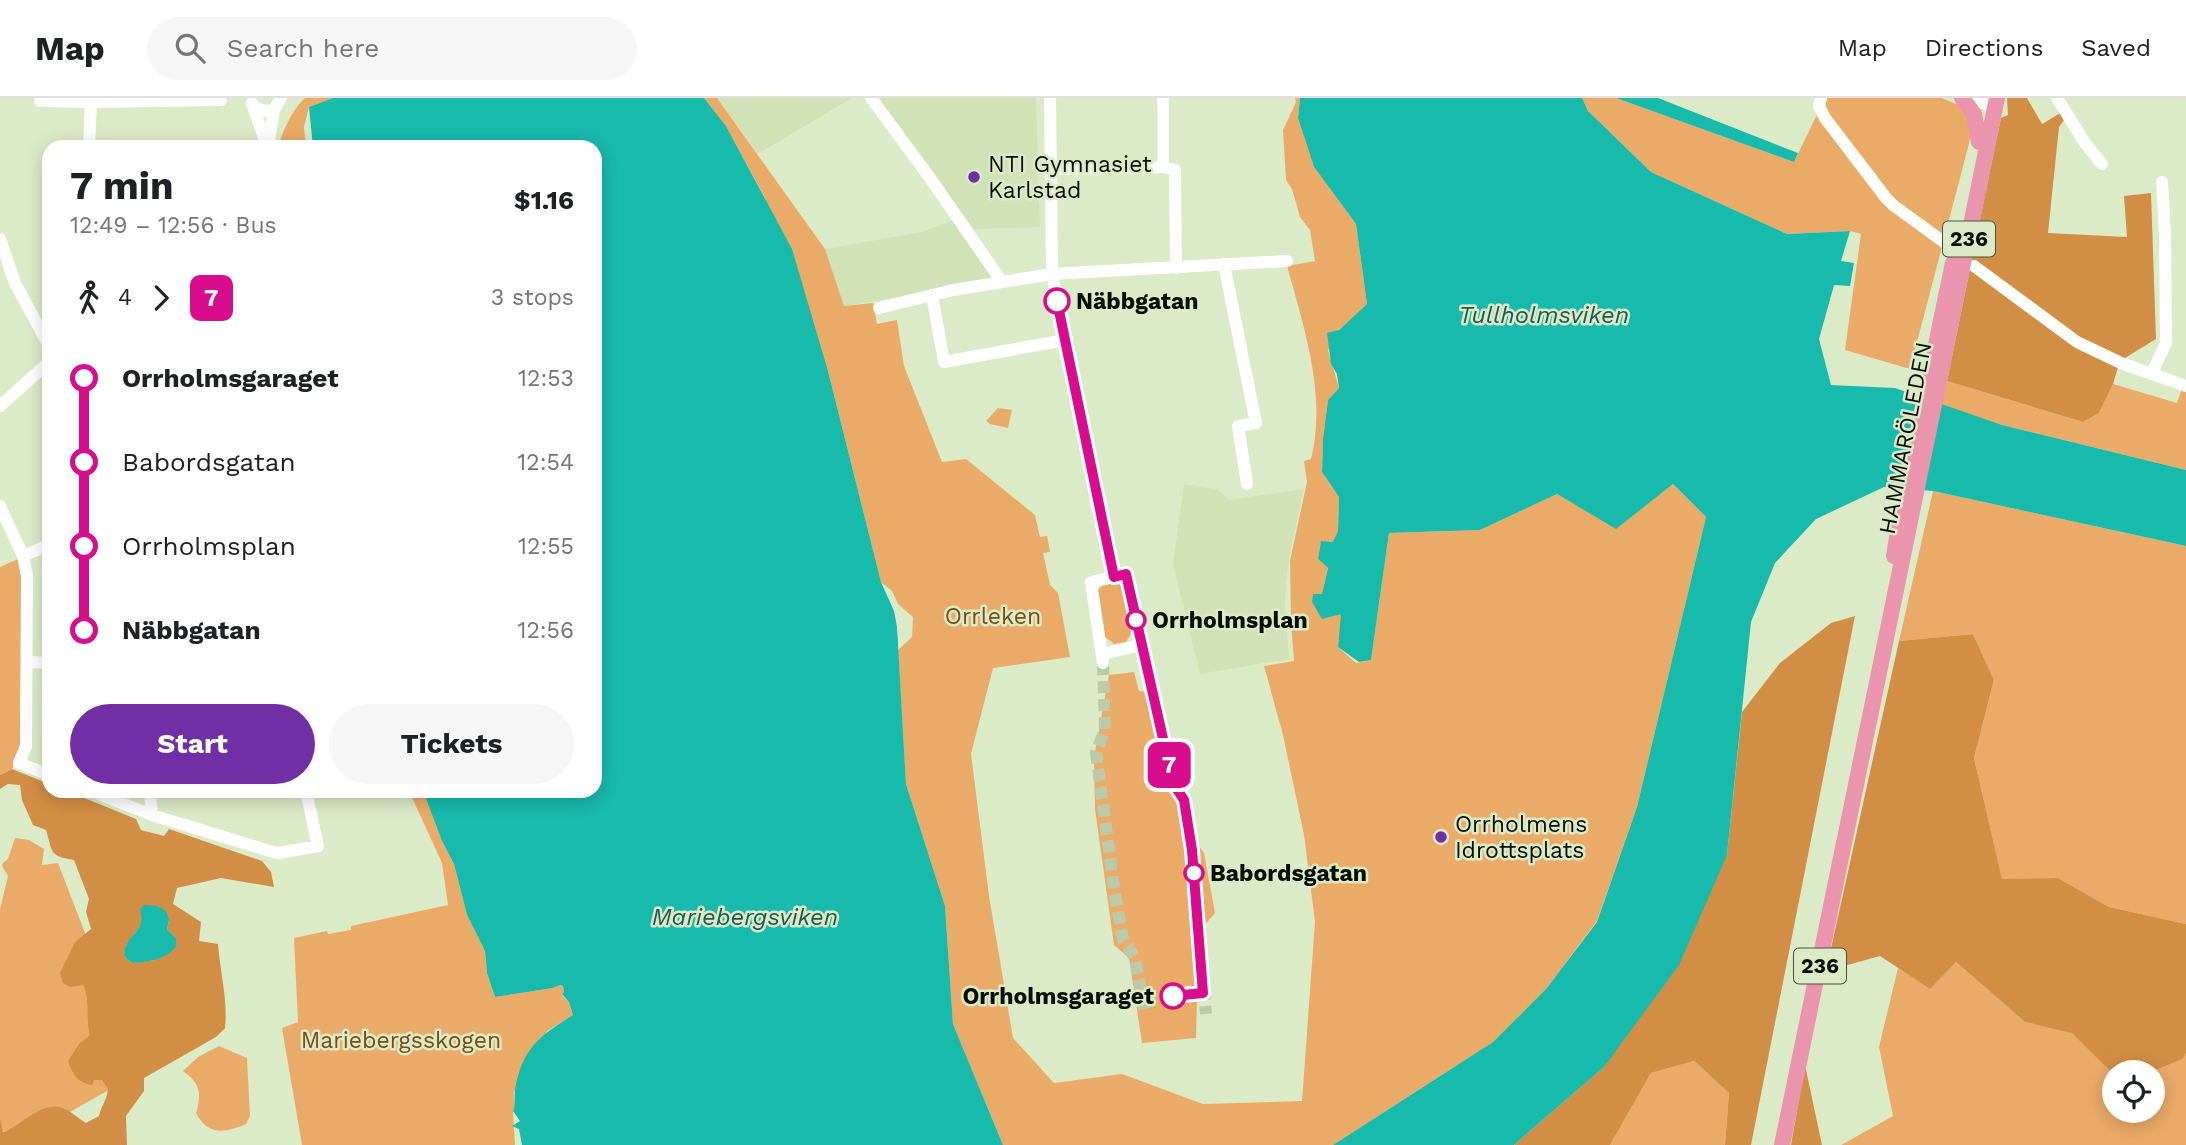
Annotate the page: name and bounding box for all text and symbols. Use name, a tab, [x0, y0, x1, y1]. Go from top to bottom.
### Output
search box	[147, 17, 637, 80]
text: Map	[35, 29, 105, 68]
icon: search	[171, 29, 209, 67]
text: Search here	[227, 33, 379, 63]
text: Map	[1838, 34, 1887, 62]
text: Directions	[1925, 34, 2043, 62]
text: Saved	[2081, 34, 2151, 62]
place label: NTI Gymnasiet Karlstad	[988, 151, 1152, 204]
text: 7 min	[70, 164, 173, 208]
marker: NTI Gymnasiet Karlstad	[966, 169, 982, 185]
text: $1.16	[514, 185, 574, 215]
text: 12:49 – 12:56 · Bus	[70, 212, 277, 239]
road number: 236	[1943, 222, 1995, 256]
icon: walk	[70, 279, 108, 317]
icon: forward	[142, 279, 180, 317]
text: 4	[118, 284, 132, 311]
text: 7	[204, 284, 219, 312]
text: 3 stops	[491, 284, 574, 311]
marker: Näbbgatan	[1044, 288, 1070, 314]
place label: Näbbgatan	[1076, 288, 1199, 315]
water label: Tullholmsviken	[1459, 301, 1629, 329]
street label: HAMMARÖLEDEN	[1874, 340, 1937, 537]
text: Orrholmsgaraget	[122, 363, 339, 393]
text: 12:53	[518, 365, 574, 392]
text: Babordsgatan	[122, 447, 296, 477]
text: 12:54	[517, 449, 574, 476]
text: Orrholmsplan	[122, 531, 296, 561]
text: 12:55	[518, 533, 574, 560]
park label: Orrleken	[945, 603, 1041, 630]
place label: Orrholmsplan	[1152, 607, 1308, 634]
marker: Orrholmsplan	[1126, 610, 1146, 630]
text: Näbbgatan	[122, 615, 261, 645]
text: 12:56	[517, 617, 574, 644]
button: Start	[70, 704, 315, 784]
button: Tickets	[329, 704, 574, 784]
line badge: 7	[1146, 742, 1192, 788]
text: 7	[1162, 751, 1176, 779]
place label: Orrholmens Idrottsplats	[1455, 811, 1587, 864]
marker: Orrholmens Idrottsplats	[1433, 829, 1449, 845]
place label: Babordsgatan	[1210, 860, 1367, 887]
marker: Babordsgatan	[1184, 863, 1204, 883]
water label: Mariebergsviken	[652, 903, 838, 931]
road number: 236	[1794, 948, 1846, 984]
place label: Orrholmsgaraget	[962, 983, 1154, 1010]
marker: Orrholmsgaraget	[1160, 983, 1186, 1009]
park label: Mariebergsskogen	[301, 1027, 501, 1054]
map controls	[2102, 1060, 2165, 1123]
button: locate	[2102, 1060, 2165, 1123]

